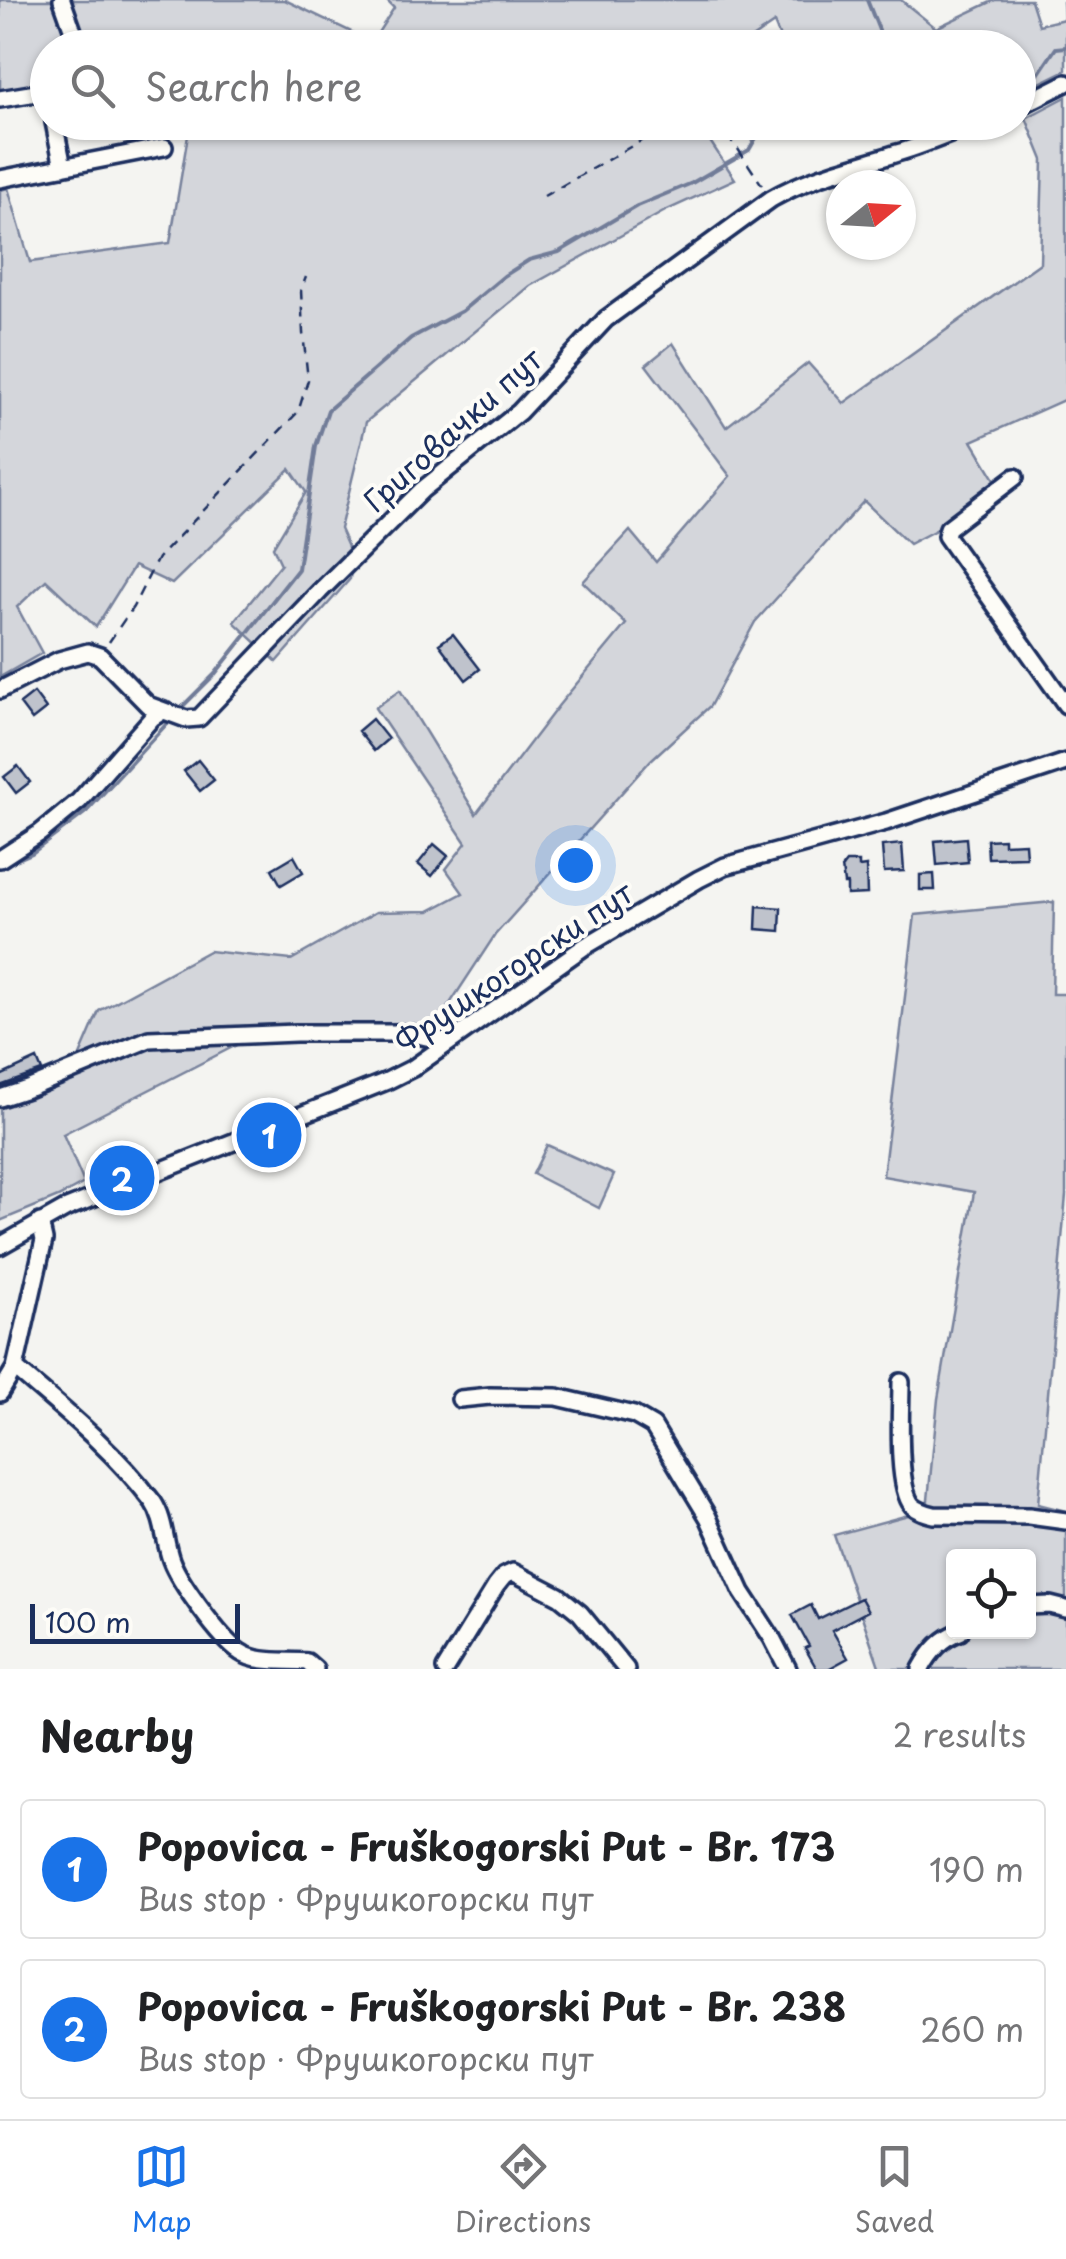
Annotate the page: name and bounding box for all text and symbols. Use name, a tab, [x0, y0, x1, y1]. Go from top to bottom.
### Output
search box	[30, 30, 1036, 140]
text: Search here	[145, 57, 362, 114]
icon: search	[65, 58, 120, 113]
north arrow	[826, 170, 916, 260]
street label: Григовачки пут	[353, 336, 552, 522]
your location	[550, 840, 601, 891]
street label: Фрушкогорски пут	[385, 869, 642, 1063]
pin: 1	[236, 1098, 302, 1172]
pin: 2	[90, 1140, 154, 1216]
map controls	[946, 1549, 1036, 1639]
button: locate	[946, 1549, 1036, 1639]
scale bar	[30, 1599, 240, 1644]
text: 100 m	[45, 1600, 131, 1643]
text: Nearby	[40, 1703, 194, 1766]
text: 2 results	[893, 1710, 1026, 1758]
text: Popovica - Fruškogorski Put - Br. 173	[137, 1817, 835, 1874]
text: 1	[67, 1845, 82, 1893]
text: 190 m	[929, 1845, 1024, 1893]
text: Bus stop · Фрушкогорски пут	[137, 1874, 593, 1922]
text: Popovica - Fruškogorski Put - Br. 238	[137, 1977, 846, 2034]
text: 2	[63, 2005, 86, 2053]
text: 260 m	[920, 2005, 1024, 2053]
text: Bus stop · Фрушкогорски пут	[137, 2034, 593, 2082]
tab: Map	[132, 2139, 192, 2242]
tab: Directions	[455, 2139, 591, 2242]
tab: Saved	[855, 2139, 934, 2242]

